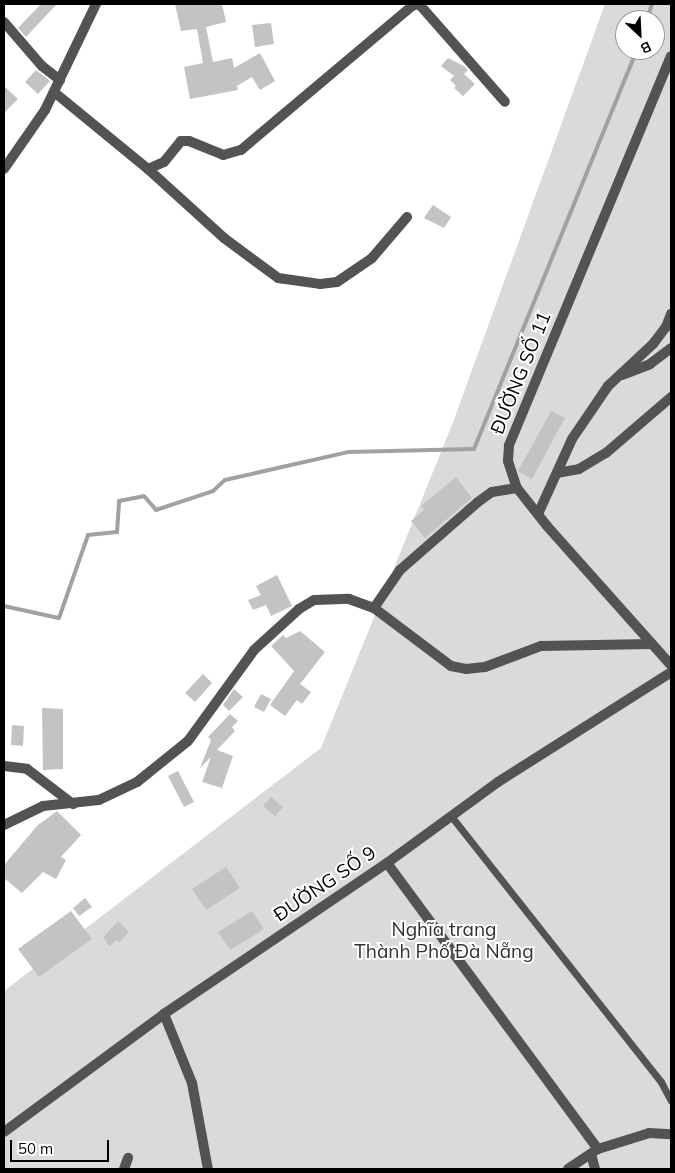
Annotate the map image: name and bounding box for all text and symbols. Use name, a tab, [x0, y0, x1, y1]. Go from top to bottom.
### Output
north arrow	[615, 10, 665, 60]
text: B	[638, 37, 654, 58]
street label: ĐƯỜNG SỐ 11	[486, 308, 556, 438]
street label: ĐƯỜNG SỐ 9	[269, 841, 381, 927]
park label: Nghĩa trang Thành Phố Đà Nẵng	[354, 919, 534, 963]
scale bar	[12, 1130, 111, 1162]
text: 50 m	[18, 1139, 53, 1158]

